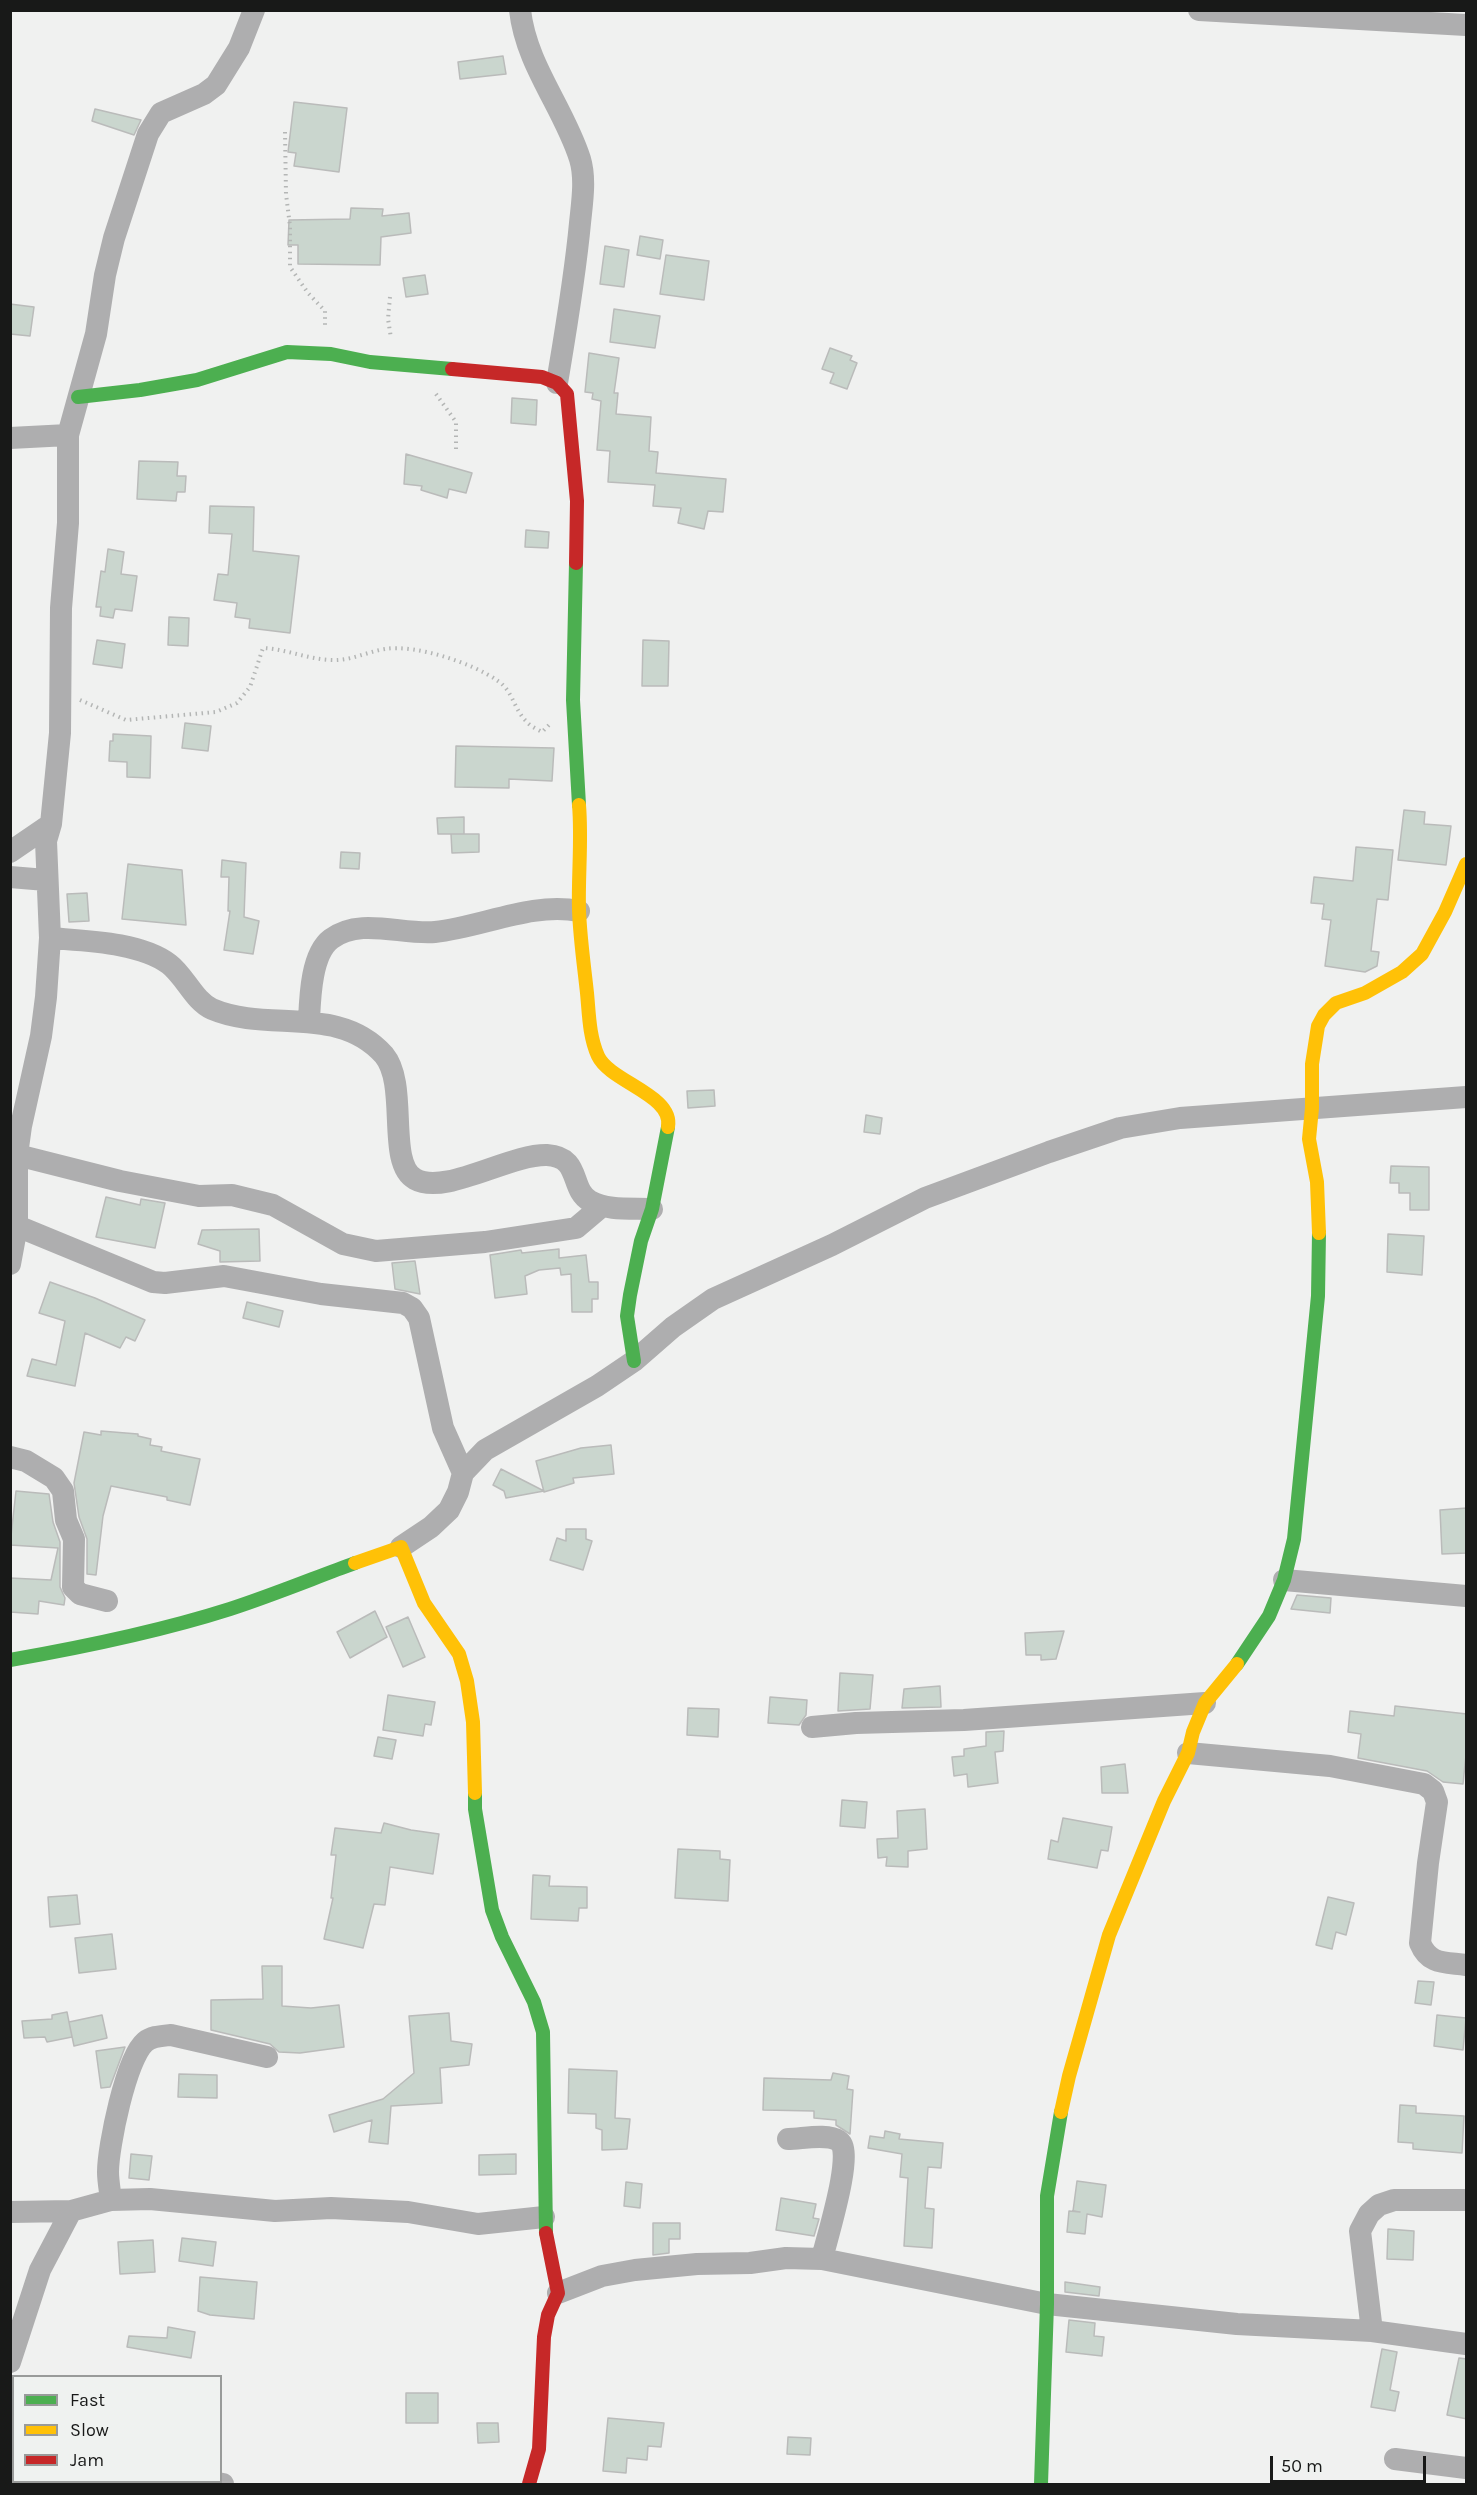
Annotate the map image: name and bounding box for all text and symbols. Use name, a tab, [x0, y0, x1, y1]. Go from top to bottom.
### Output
legend	[12, 2375, 222, 2483]
text: Fast	[70, 2389, 105, 2411]
text: Slow	[70, 2419, 109, 2441]
scale bar	[1273, 2444, 1429, 2482]
text: Jam	[70, 2449, 104, 2471]
text: 50 m	[1281, 2455, 1323, 2477]

